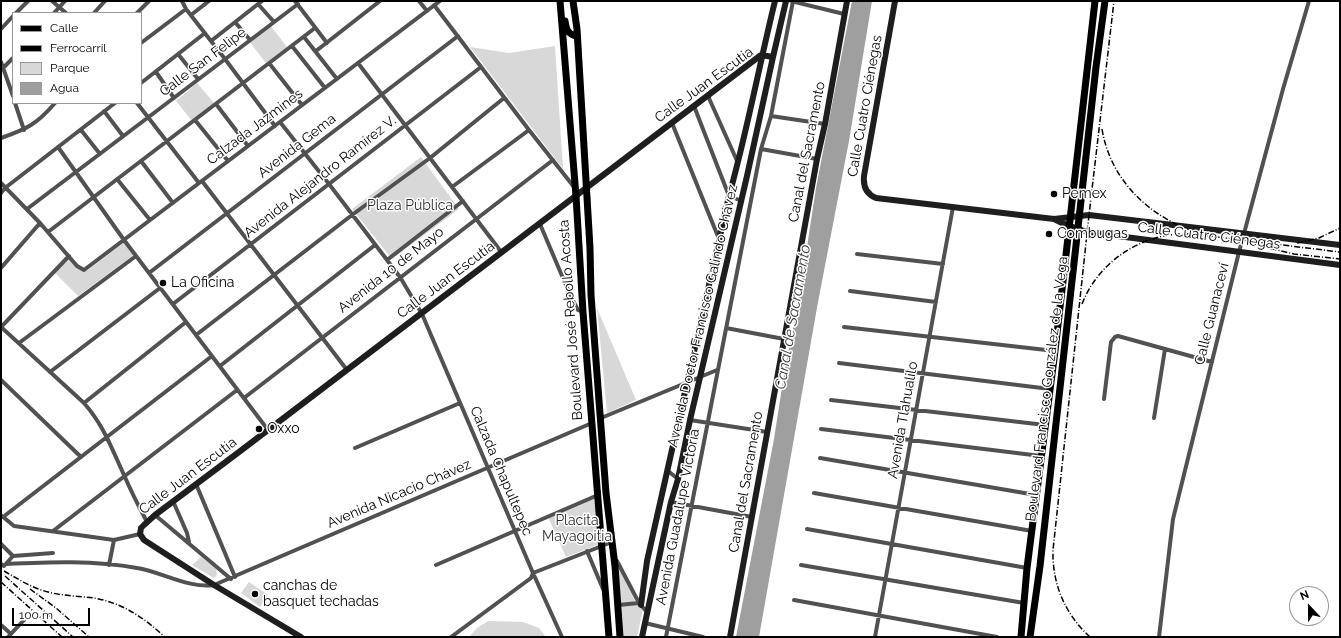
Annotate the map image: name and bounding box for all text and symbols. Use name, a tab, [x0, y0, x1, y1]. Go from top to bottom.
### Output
legend	[12, 12, 142, 104]
text: Calle	[50, 21, 78, 35]
street label: Calle San Felipe	[156, 24, 250, 100]
street label: Calle Cuatro Ciénegas	[844, 34, 886, 178]
text: Ferrocarril	[50, 41, 107, 55]
street label: Calle Juan Escutia	[651, 44, 757, 126]
text: Parque	[50, 61, 90, 75]
street label: Canal del Sacramento	[785, 80, 829, 224]
text: Agua	[50, 81, 79, 95]
street label: Calzada Jazmines	[204, 85, 306, 169]
street label: Avenida Gema	[255, 110, 339, 182]
street label: Avenida Alejandro Ramírez V.	[241, 112, 399, 242]
street label: Avenida Doctor Francisco Galindo Chávez	[665, 183, 741, 449]
place label: Pemex	[1062, 186, 1107, 202]
marker: Pemex	[1049, 189, 1059, 199]
park label: Plaza Pública	[367, 198, 453, 214]
street label: Boulevard José Rebollo Acosta	[556, 219, 586, 421]
street label: Calle Cuatro Ciénegas	[1137, 219, 1281, 253]
street label: Avenida 10 de Mayo	[335, 224, 447, 316]
place label: Combugas	[1057, 226, 1128, 242]
marker: Combugas	[1044, 229, 1054, 239]
street label: Calle Juan Escutia	[394, 238, 498, 322]
water label: Canal de Sacramento	[771, 243, 815, 391]
street label: Boulevard Francisco González de la Vega	[1022, 255, 1072, 523]
street label: Calle Guanaceví	[1191, 261, 1233, 367]
place label: La Oficina	[171, 275, 234, 291]
marker: La Oficina	[158, 278, 168, 288]
street label: Avenida Tlahualilo	[884, 360, 922, 480]
street label: Calzada Chapultepec	[466, 404, 536, 538]
street label: Canal del Sacramento	[725, 410, 767, 554]
place label: Oxxo	[267, 421, 299, 437]
marker: Oxxo	[254, 424, 264, 434]
street label: Avenida Guadalupe Victoria	[653, 427, 703, 607]
street label: Calle Juan Escutia	[136, 434, 240, 518]
street label: Avenida Nicacio Chávez	[324, 456, 474, 532]
park label: Placita Mayagoitia	[542, 513, 612, 546]
place label: canchas de basquet techadas	[263, 578, 379, 610]
north arrow	[1289, 586, 1329, 626]
text: N	[1298, 588, 1311, 603]
marker: canchas de basquet techadas	[250, 589, 260, 599]
scale bar	[14, 600, 92, 626]
text: 100 m	[19, 608, 53, 622]

